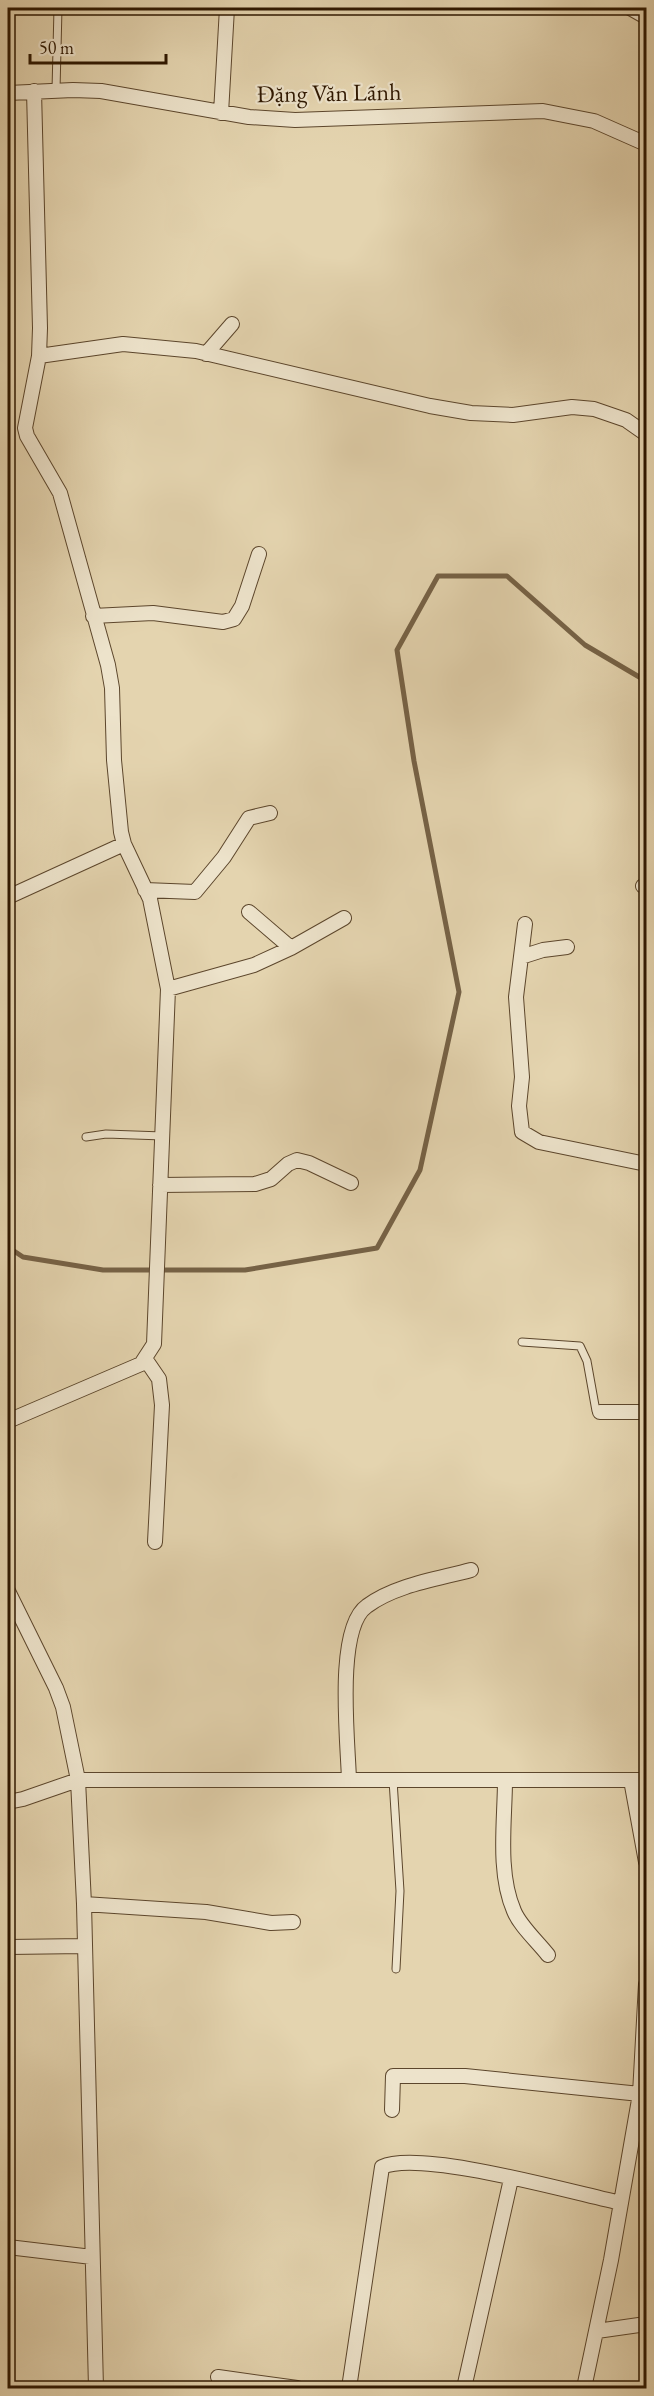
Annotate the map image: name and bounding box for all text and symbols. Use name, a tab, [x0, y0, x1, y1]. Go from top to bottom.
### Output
scale bar	[30, 27, 166, 65]
text: 50 m	[39, 36, 74, 59]
street label: Đặng Văn Lãnh	[256, 76, 402, 109]

